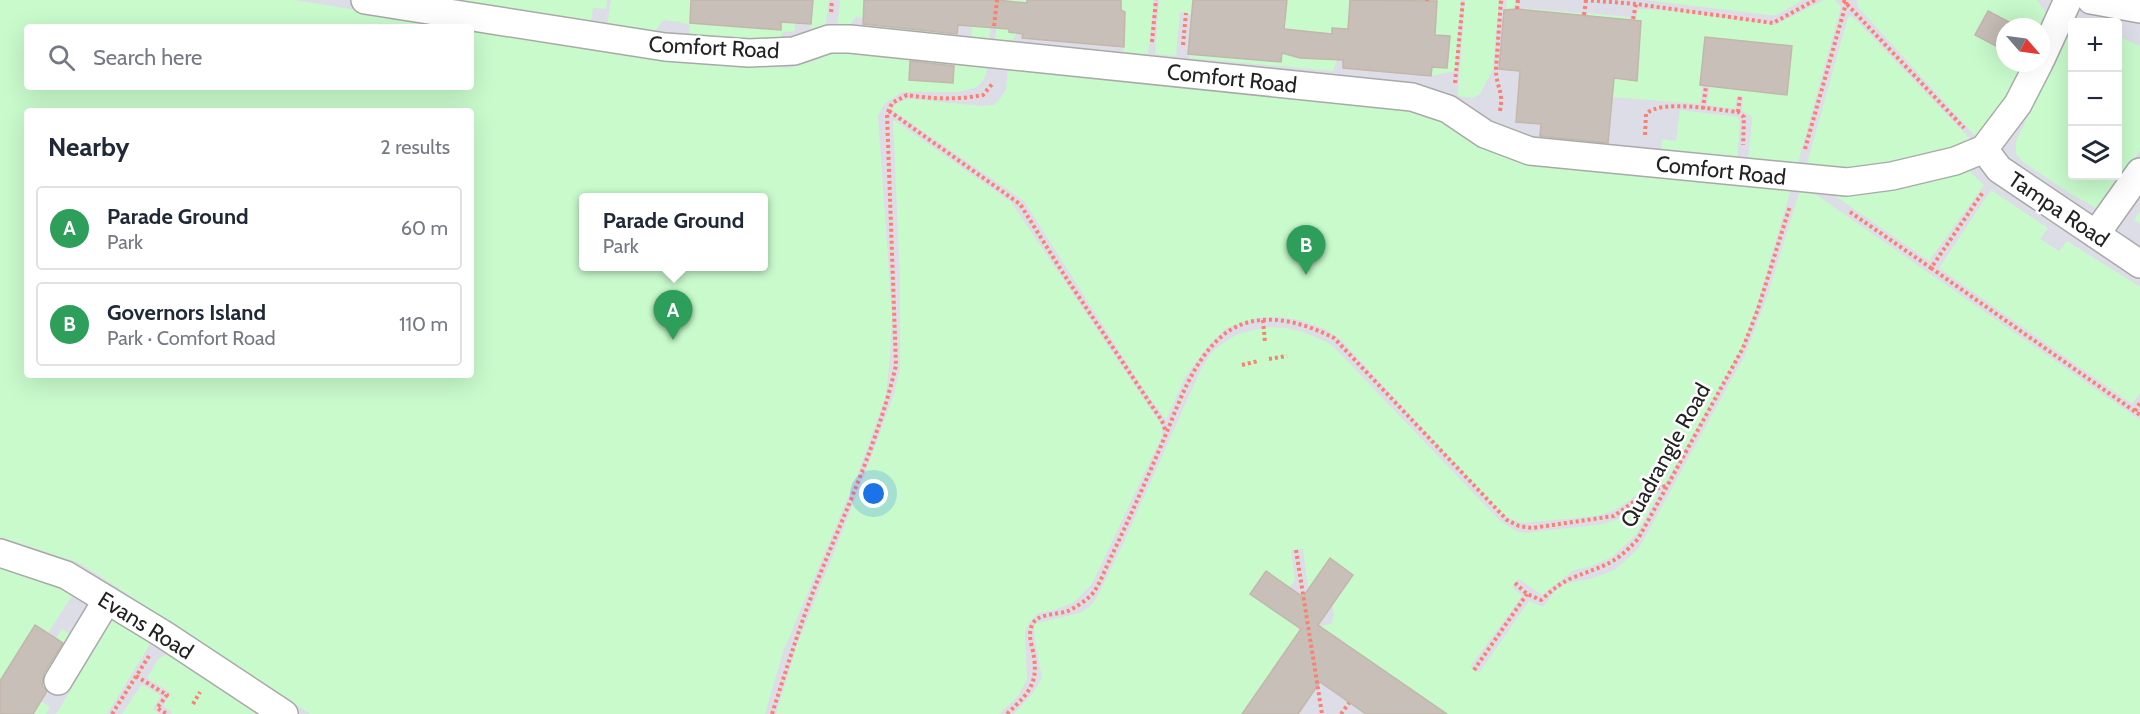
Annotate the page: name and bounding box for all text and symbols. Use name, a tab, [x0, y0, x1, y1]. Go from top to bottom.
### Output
north arrow	[1996, 18, 2050, 72]
map controls	[2068, 18, 2122, 180]
button: +	[2068, 18, 2122, 72]
search box	[24, 24, 474, 90]
street label: Comfort Road	[648, 31, 780, 64]
icon: search	[45, 41, 78, 74]
text: Search here	[93, 44, 202, 71]
street label: Comfort Road	[1166, 58, 1298, 99]
button: −	[2068, 72, 2122, 126]
button: layers	[2068, 126, 2122, 180]
text: Nearby	[48, 131, 129, 163]
text: 2 results	[380, 135, 450, 159]
street label: Comfort Road	[1655, 150, 1787, 191]
street label: Tampa Road	[2003, 166, 2114, 253]
popup	[579, 193, 768, 271]
text: Parade Ground	[107, 203, 249, 230]
text: Parade Ground	[603, 207, 744, 234]
text: A	[63, 216, 76, 240]
text: 60 m	[401, 216, 448, 240]
pin: B	[1286, 226, 1326, 275]
text: Park	[107, 230, 143, 254]
text: Park	[603, 234, 639, 258]
pin: A	[654, 290, 692, 340]
text: Governors Island	[107, 299, 266, 326]
text: B	[63, 312, 76, 336]
text: 110 m	[399, 312, 448, 336]
text: Park · Comfort Road	[107, 326, 276, 350]
street label: Quadrangle Road	[1615, 378, 1716, 532]
your location	[859, 479, 888, 508]
street label: Evans Road	[93, 586, 198, 665]

